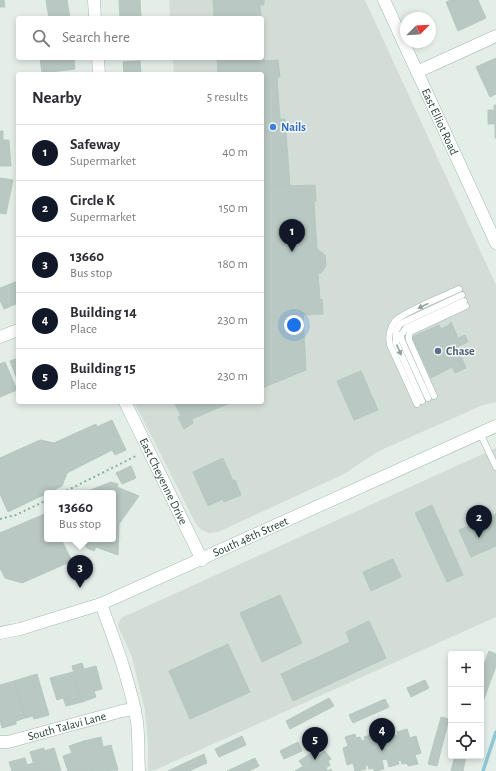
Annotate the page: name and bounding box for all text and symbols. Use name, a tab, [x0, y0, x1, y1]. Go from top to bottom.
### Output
north arrow	[400, 12, 436, 48]
search box	[16, 16, 264, 60]
icon: search	[30, 27, 52, 49]
text: Search here	[62, 30, 130, 45]
street label: East Elliot Road	[420, 87, 461, 157]
text: Nearby	[32, 89, 82, 106]
text: 5 results	[207, 91, 248, 104]
place label: Nails	[281, 121, 306, 133]
marker: Nails	[268, 122, 278, 132]
text: Safeway	[70, 137, 120, 152]
text: 1	[43, 146, 47, 159]
text: 40 m	[222, 146, 248, 159]
text: Supermarket	[70, 155, 136, 168]
text: Circle K	[70, 193, 115, 208]
text: 2	[42, 202, 48, 215]
text: 150 m	[219, 202, 248, 215]
text: Supermarket	[70, 211, 136, 224]
pin: 1	[279, 219, 305, 252]
text: 13660	[70, 249, 104, 264]
text: 3	[42, 258, 48, 271]
text: 180 m	[218, 258, 248, 271]
text: Bus stop	[70, 267, 112, 280]
one-way arrow	[418, 303, 429, 309]
text: Building 14	[70, 305, 137, 320]
text: 4	[42, 314, 48, 327]
text: 230 m	[217, 314, 248, 327]
your location	[284, 315, 304, 335]
text: Place	[70, 323, 97, 336]
one-way arrow	[396, 344, 402, 355]
place label: Chase	[446, 345, 475, 357]
marker: Chase	[433, 346, 443, 356]
text: Building 15	[70, 361, 136, 376]
text: 5	[42, 370, 48, 383]
text: 230 m	[217, 370, 248, 383]
text: Place	[70, 379, 97, 392]
street label: East Cheyenne Drive	[137, 436, 190, 526]
popup	[44, 490, 116, 542]
text: 13660	[59, 500, 93, 515]
pin: 2	[466, 505, 492, 538]
street label: South 48th Street	[211, 514, 290, 559]
text: Bus stop	[59, 518, 101, 531]
pin: 3	[67, 555, 93, 588]
map controls	[448, 651, 484, 759]
button: +	[448, 651, 484, 687]
button: −	[448, 687, 484, 723]
street label: South Talavi Lane	[26, 710, 107, 742]
pin: 4	[369, 718, 395, 751]
button: locate	[448, 723, 484, 759]
pin: 5	[302, 727, 328, 760]

